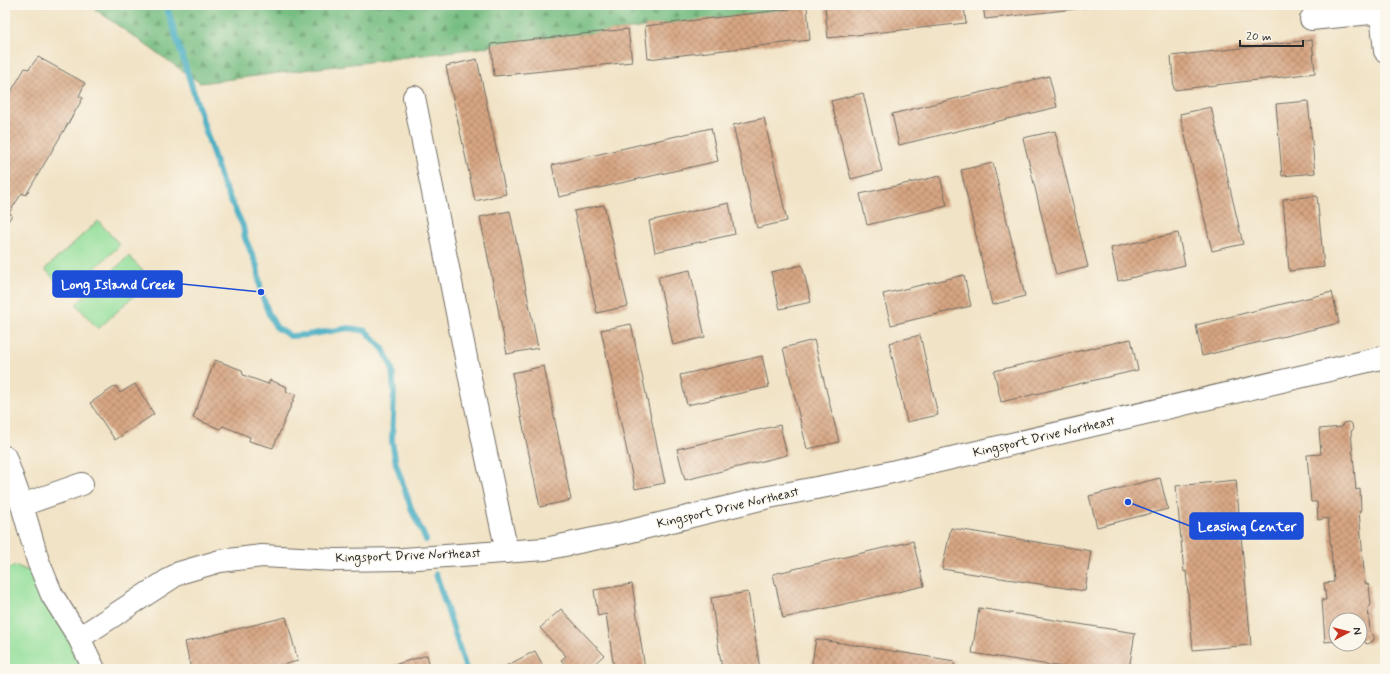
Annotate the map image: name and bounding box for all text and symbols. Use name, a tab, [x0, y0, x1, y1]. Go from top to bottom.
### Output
scale bar	[1240, 22, 1303, 48]
text: 20 m	[1246, 29, 1272, 45]
callout: Long Island Creek	[53, 271, 182, 297]
text: Long Island Creek	[61, 276, 175, 296]
street label: Kingsport Drive Northeast	[971, 412, 1117, 463]
street label: Kingsport Drive Northeast	[655, 483, 801, 534]
callout: Leasing Center	[1190, 513, 1303, 539]
text: Leasing Center	[1198, 518, 1298, 537]
street label: Kingsport Drive Northeast	[335, 545, 481, 568]
north arrow	[1328, 612, 1368, 652]
text: N	[1350, 626, 1364, 635]

